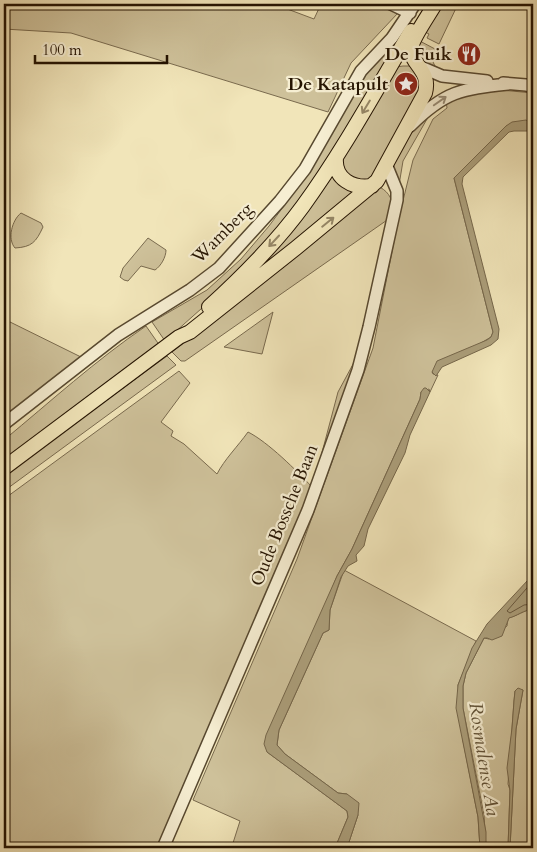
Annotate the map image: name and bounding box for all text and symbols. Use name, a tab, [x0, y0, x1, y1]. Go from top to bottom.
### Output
scale bar	[35, 32, 168, 64]
text: 100 m	[42, 40, 82, 60]
restaurant icon: De Fuik	[456, 41, 482, 67]
place label: De Fuik	[385, 42, 453, 67]
place icon: De Katapult	[393, 71, 419, 97]
place label: De Katapult	[288, 72, 389, 97]
one-way arrow	[433, 96, 447, 106]
one-way arrow	[360, 100, 370, 114]
street label: Wamberg	[185, 197, 259, 270]
one-way arrow	[321, 217, 334, 228]
one-way arrow	[268, 235, 280, 248]
street label: Oude Bossche Baan	[245, 440, 325, 590]
water label: Rosmalense Aa	[462, 701, 506, 818]

